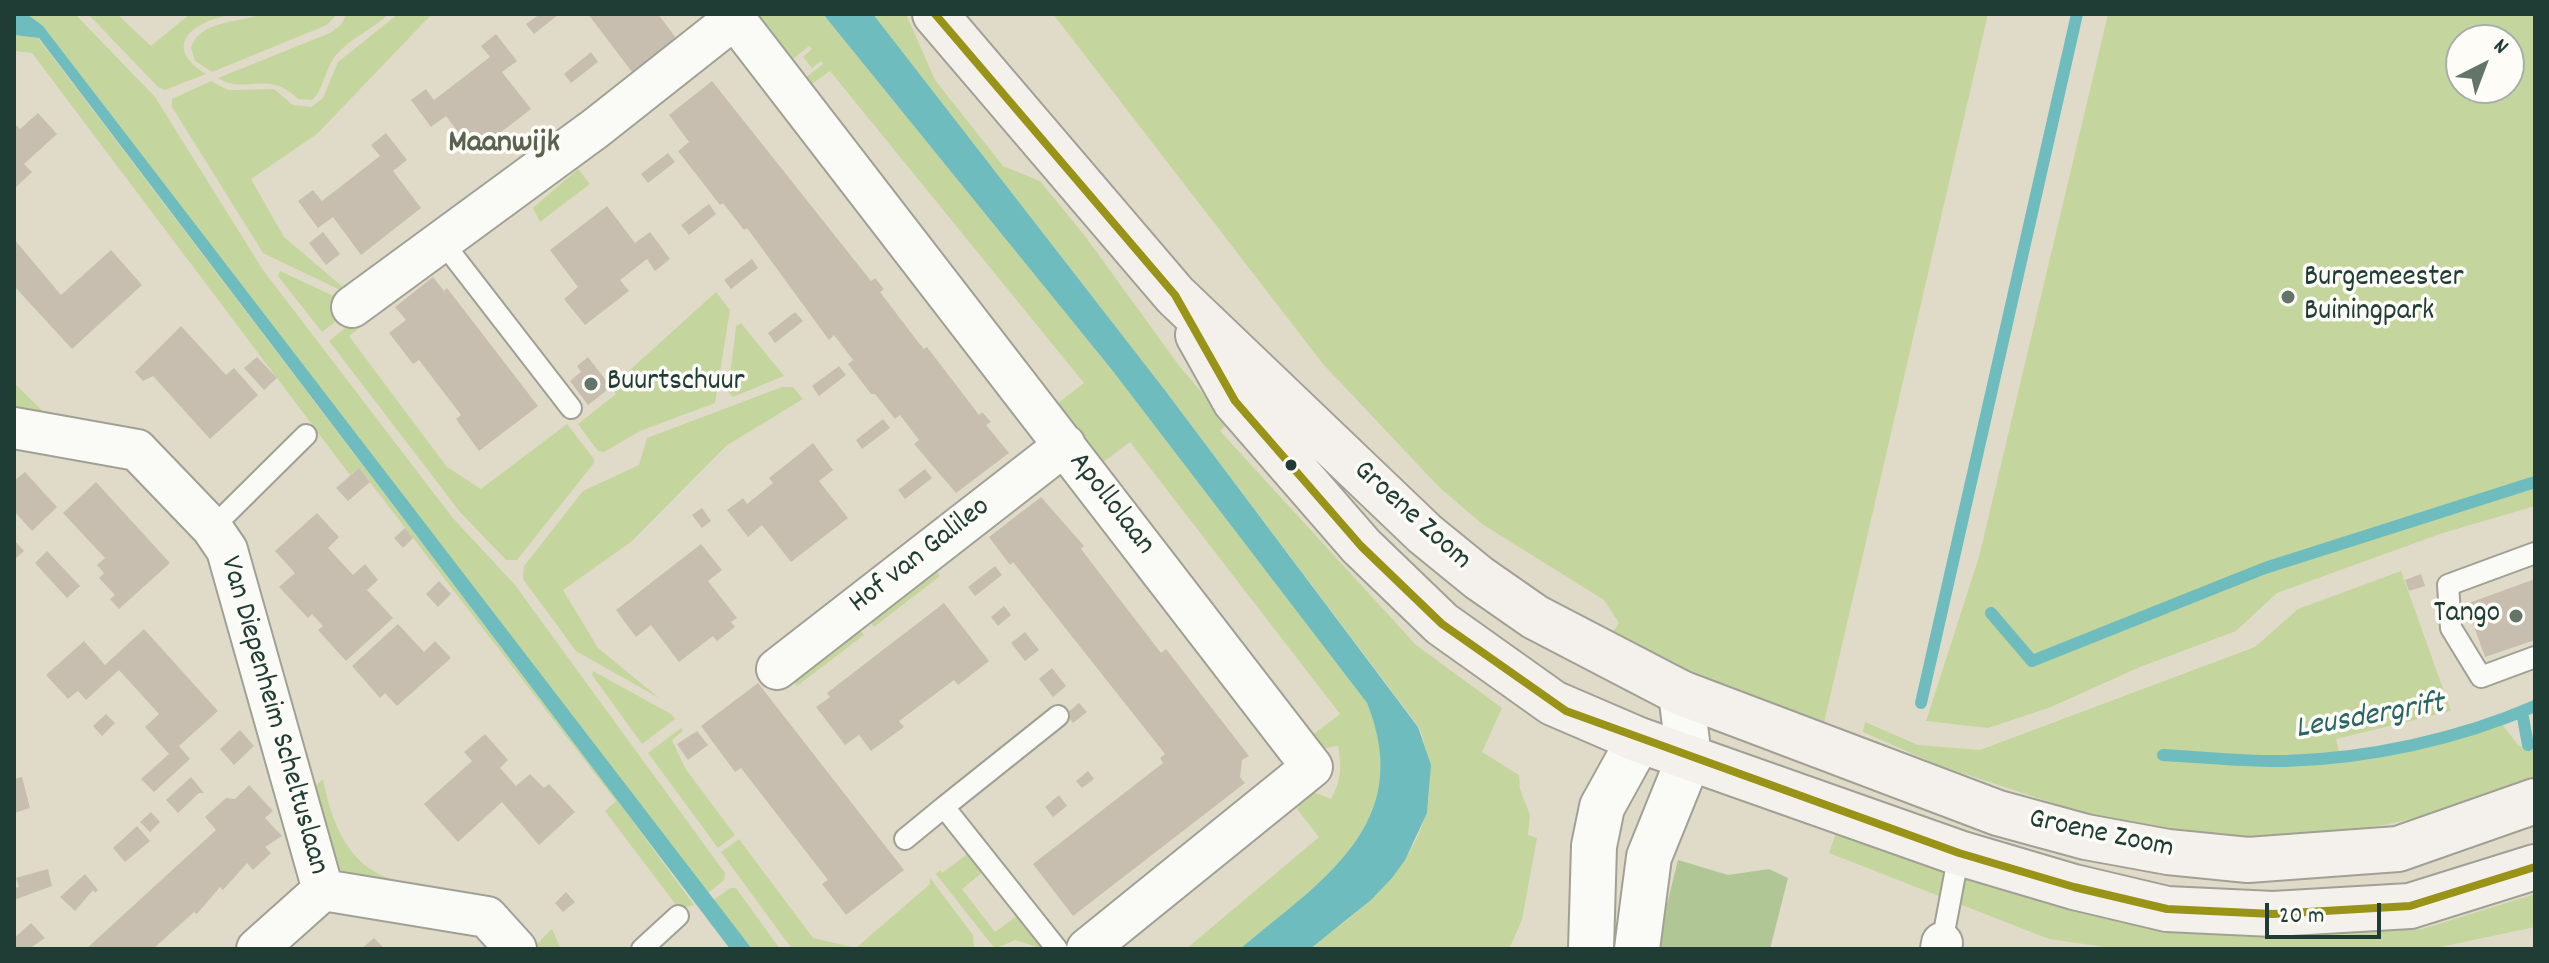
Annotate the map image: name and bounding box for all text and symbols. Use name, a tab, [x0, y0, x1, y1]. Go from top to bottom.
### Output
north arrow	[2445, 24, 2525, 104]
text: N	[2486, 32, 2514, 62]
district label: Maanwijk	[448, 127, 560, 165]
place label: Burgemeester Buiningpark	[2304, 262, 2464, 332]
marker: Burgemeester Buiningpark	[2279, 288, 2297, 306]
place label: Buurtschuur	[607, 366, 745, 402]
marker: Buurtschuur	[582, 375, 600, 393]
street label: Apollolaan	[1059, 447, 1161, 563]
street label: Groene Zoom	[1344, 454, 1478, 580]
unlabelled marker	[1283, 457, 1299, 473]
street label: Hof van Galileo	[843, 491, 999, 623]
street label: Van Diepenheim Scheltuslaan	[209, 553, 335, 879]
place label: Tango	[2434, 598, 2500, 634]
marker: Tango	[2507, 607, 2525, 625]
water label: Leusdergrift	[2293, 687, 2447, 751]
street label: Groene Zoom	[2025, 803, 2177, 869]
scale bar	[2269, 887, 2385, 937]
text: 20 m	[2279, 900, 2325, 934]

